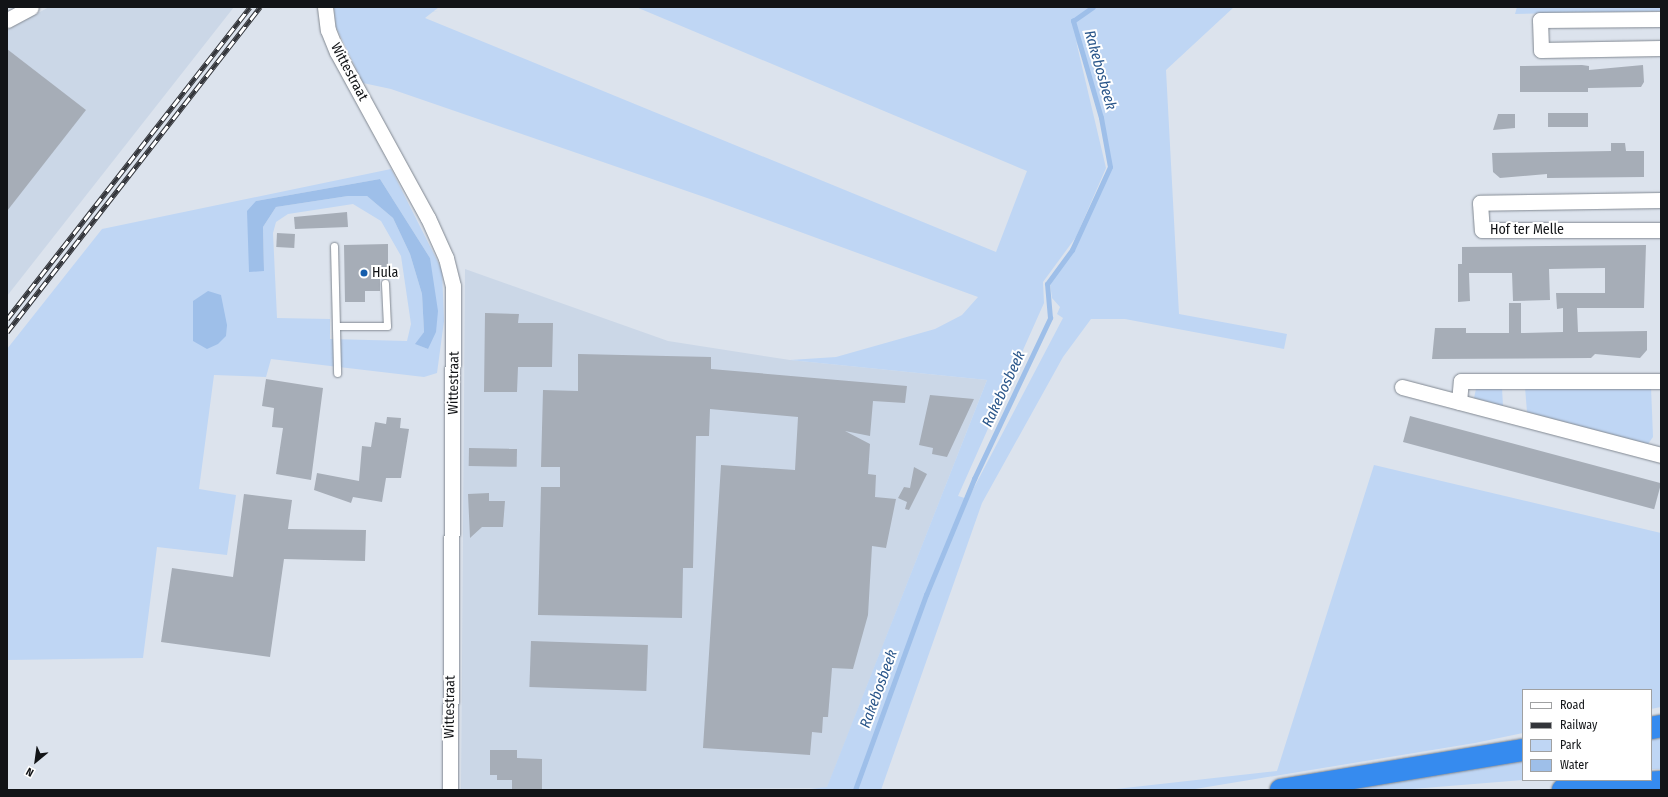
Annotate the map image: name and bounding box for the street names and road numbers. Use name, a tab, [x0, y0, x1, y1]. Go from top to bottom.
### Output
street label: Wittestraat	[327, 40, 371, 104]
street label: Hof ter Melle	[1490, 222, 1564, 238]
street label: Wittestraat	[445, 351, 463, 415]
street label: Wittestraat	[441, 675, 459, 739]

